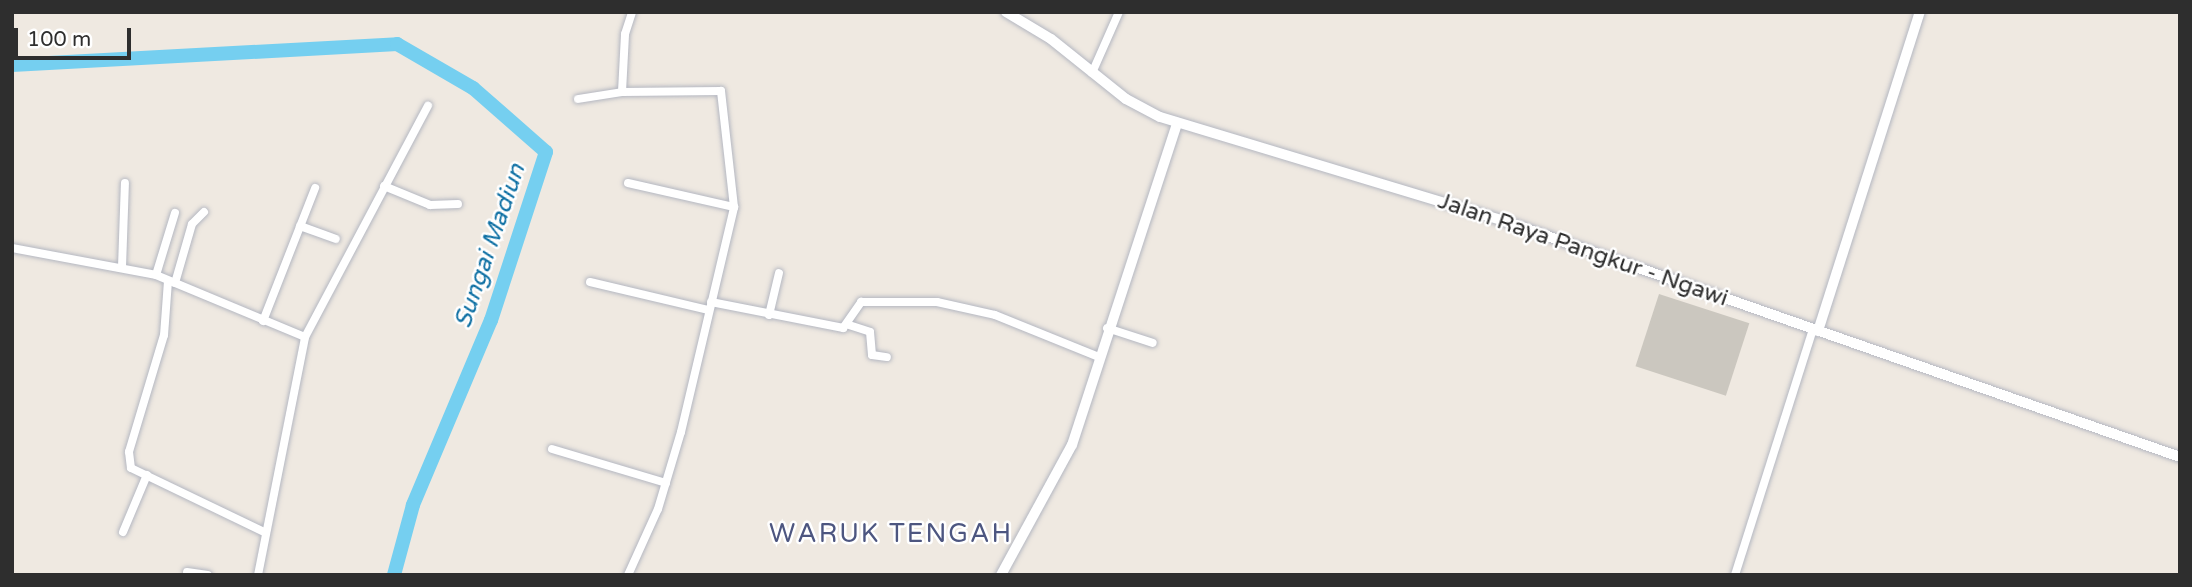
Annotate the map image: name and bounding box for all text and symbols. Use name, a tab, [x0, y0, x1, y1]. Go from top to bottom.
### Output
scale bar	[18, 14, 135, 58]
text: 100 m	[27, 27, 91, 52]
water label: Sungai Madiun	[448, 160, 532, 332]
street label: Jalan Raya Pangkur - Ngawi	[1434, 187, 1732, 313]
district label: WARUK TENGAH	[770, 518, 1012, 550]

